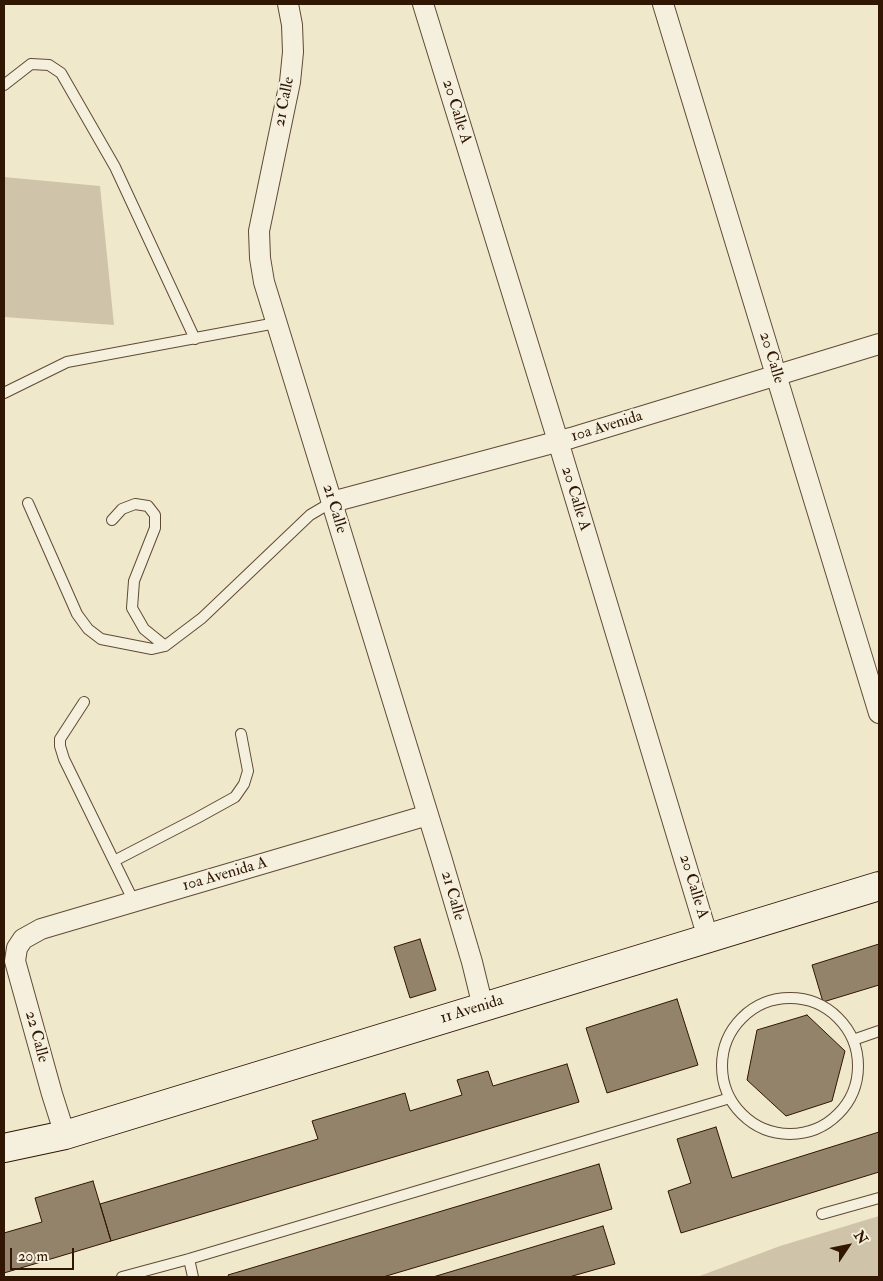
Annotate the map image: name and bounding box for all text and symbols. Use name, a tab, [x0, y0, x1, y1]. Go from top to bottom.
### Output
street label: 21 Calle	[271, 76, 299, 128]
street label: 20 Calle A	[437, 78, 475, 146]
street label: 20 Calle	[754, 330, 788, 386]
street label: 10a Avenida	[569, 407, 645, 447]
street label: 20 Calle A	[556, 465, 594, 533]
street label: 21 Calle	[317, 482, 351, 536]
street label: 20 Calle A	[674, 853, 712, 921]
street label: 10a Avenida A	[180, 854, 270, 896]
street label: 21 Calle	[436, 869, 468, 923]
street label: 11 Avenida	[438, 991, 506, 1029]
street label: 22 Calle	[20, 1009, 52, 1065]
north arrow	[823, 1221, 873, 1271]
text: N	[850, 1227, 871, 1247]
scale bar	[12, 1238, 76, 1270]
text: 20 m	[18, 1247, 48, 1266]

